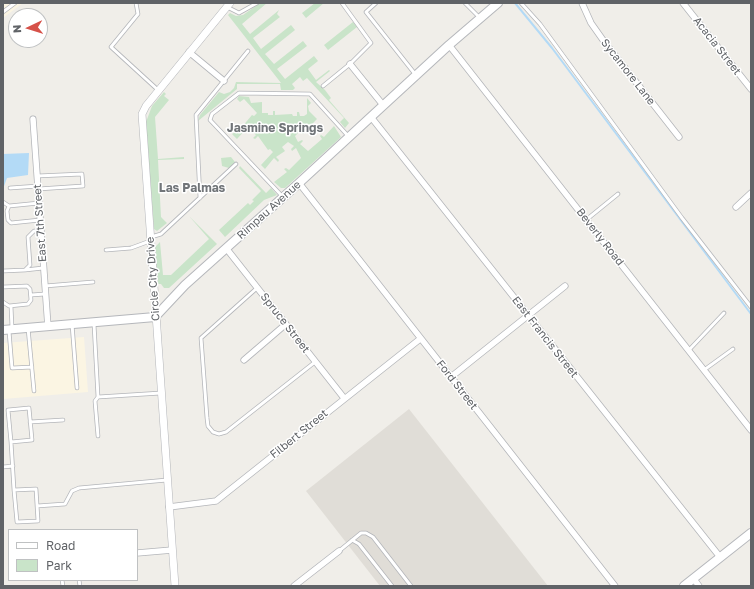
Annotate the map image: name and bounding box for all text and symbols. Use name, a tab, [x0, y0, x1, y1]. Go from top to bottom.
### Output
north arrow	[8, 8, 48, 48]
street label: Acacia Street	[690, 14, 744, 78]
text: N	[10, 24, 23, 33]
street label: Sycamore Lane	[598, 36, 658, 108]
district label: Jasmine Springs	[227, 121, 323, 135]
street label: Rimpau Avenue	[234, 178, 304, 242]
district label: Las Palmas	[159, 181, 225, 195]
street label: East 7th Street	[31, 184, 49, 262]
street label: Beverly Road	[573, 206, 627, 268]
street label: Circle City Drive	[143, 236, 163, 322]
street label: Spruce Street	[258, 290, 312, 356]
street label: East Francis Street	[509, 294, 581, 380]
street label: Ford Street	[434, 358, 480, 412]
street label: Filbert Street	[267, 407, 331, 461]
legend	[8, 529, 138, 581]
text: Road	[46, 538, 75, 553]
text: Park	[46, 558, 72, 573]

